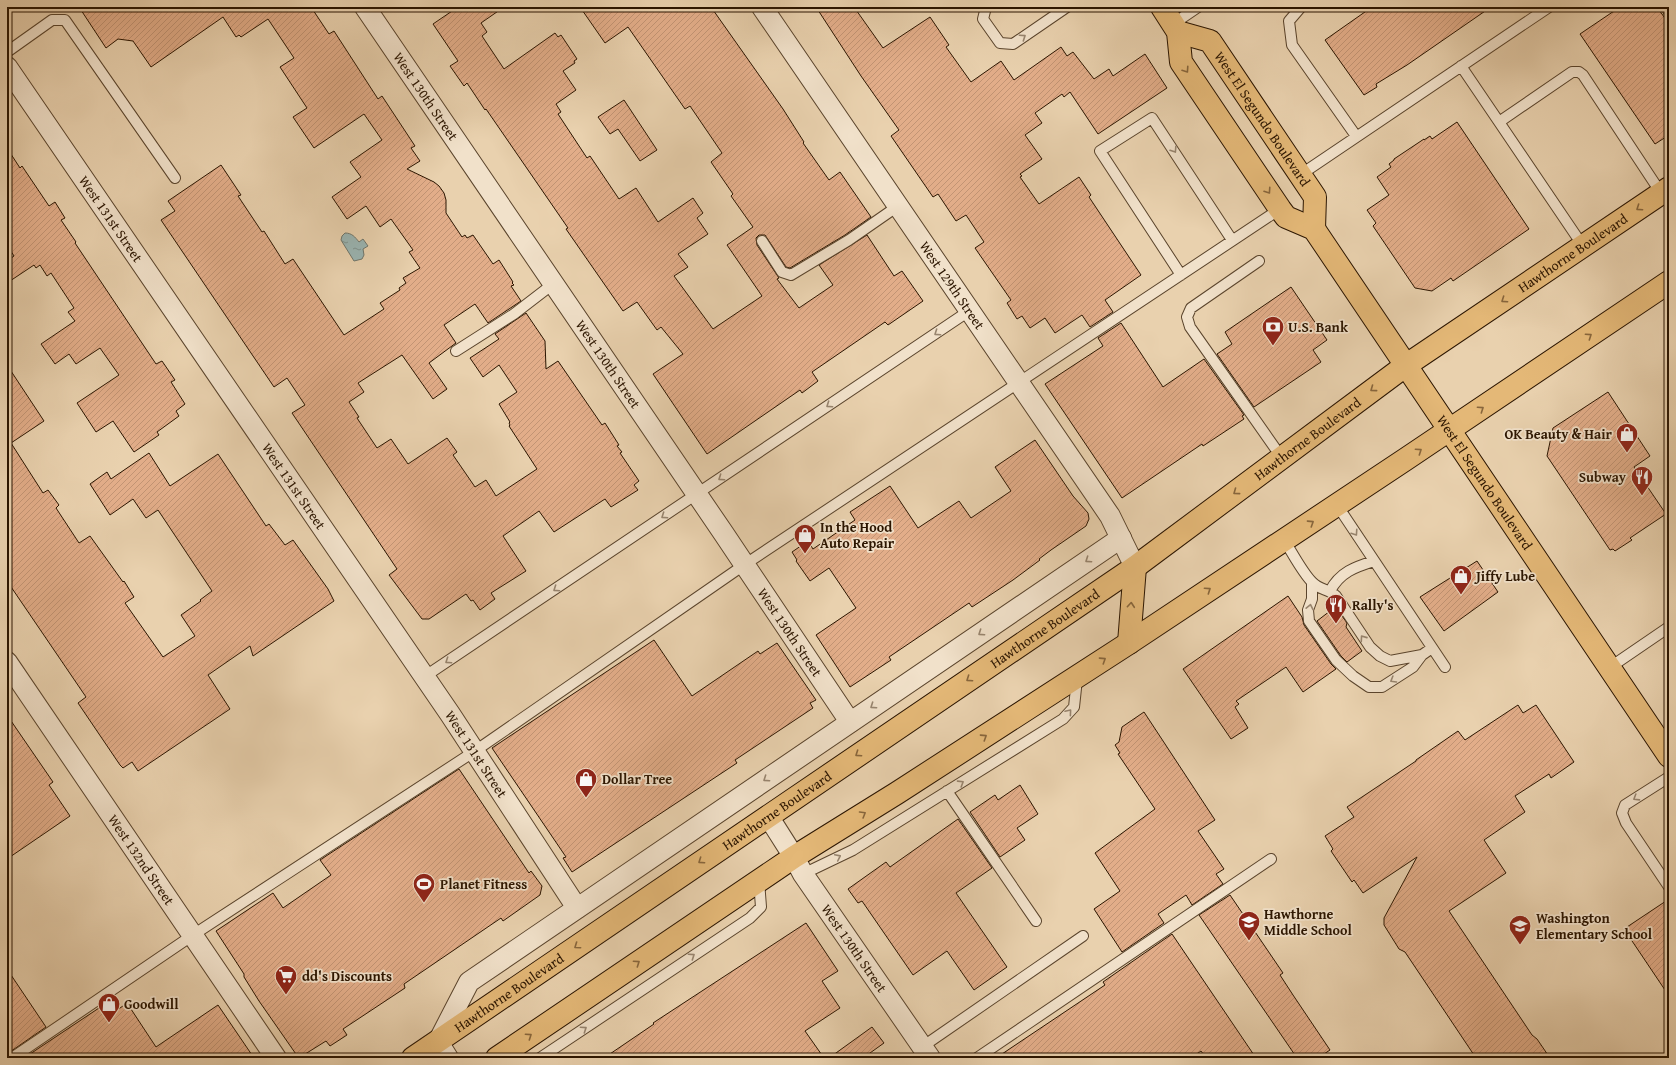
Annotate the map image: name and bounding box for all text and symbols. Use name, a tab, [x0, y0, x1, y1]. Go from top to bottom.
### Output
one-way arrow	[1019, 34, 1026, 42]
street label: West El Segundo Boulevard	[1210, 47, 1315, 191]
street label: West 130th Street	[388, 48, 463, 145]
one-way arrow	[1181, 65, 1188, 72]
one-way arrow	[1169, 146, 1176, 153]
street label: West 131st Street	[74, 172, 148, 266]
one-way arrow	[1263, 186, 1270, 193]
one-way arrow	[1636, 203, 1643, 211]
street label: Hawthorne Boulevard	[1514, 208, 1632, 297]
street label: West 129th Street	[915, 237, 990, 333]
one-way arrow	[1501, 295, 1508, 302]
bank icon: U.S. Bank	[1260, 314, 1286, 347]
street label: West 130th Street	[571, 316, 646, 412]
place label: U.S. Bank	[1288, 317, 1349, 337]
one-way arrow	[934, 328, 941, 336]
one-way arrow	[1585, 333, 1592, 341]
one-way arrow	[1371, 385, 1378, 392]
street label: Hawthorne Boulevard	[1250, 392, 1365, 485]
one-way arrow	[826, 401, 833, 408]
one-way arrow	[1477, 406, 1484, 414]
street label: West El Segundo Boulevard	[1432, 411, 1538, 554]
shop icon: OK Beauty & Hair	[1614, 421, 1640, 454]
place label: OK Beauty & Hair	[1504, 424, 1613, 444]
street label: West 131st Street	[257, 439, 331, 533]
one-way arrow	[1415, 448, 1422, 456]
restaurant icon: Subway	[1629, 464, 1655, 497]
place label: Subway	[1579, 467, 1627, 487]
one-way arrow	[718, 473, 725, 481]
one-way arrow	[1233, 487, 1240, 494]
one-way arrow	[661, 511, 668, 519]
place label: In the Hood Auto Repair	[820, 517, 895, 553]
one-way arrow	[1306, 521, 1313, 528]
shop icon: In the Hood Auto Repair	[792, 522, 818, 555]
one-way arrow	[1351, 529, 1358, 536]
one-way arrow	[1086, 555, 1093, 562]
shop icon: Jiffy Lube	[1448, 563, 1474, 596]
place label: Jiffy Lube	[1474, 566, 1535, 586]
one-way arrow	[553, 584, 560, 591]
street label: West 130th Street	[753, 584, 827, 681]
street label: Hawthorne Boulevard	[986, 584, 1104, 673]
one-way arrow	[1204, 588, 1211, 595]
restaurant icon: Rally's	[1323, 592, 1349, 625]
place label: Rally's	[1352, 595, 1394, 615]
one-way arrow	[1127, 602, 1136, 608]
one-way arrow	[1305, 604, 1313, 611]
one-way arrow	[978, 628, 985, 636]
one-way arrow	[1360, 635, 1368, 642]
one-way arrow	[445, 656, 452, 664]
one-way arrow	[1099, 657, 1106, 665]
one-way arrow	[966, 674, 973, 681]
one-way arrow	[1390, 676, 1397, 683]
one-way arrow	[871, 701, 878, 708]
street label: West 131st Street	[440, 706, 512, 802]
one-way arrow	[1065, 709, 1072, 716]
one-way arrow	[980, 734, 987, 742]
one-way arrow	[856, 749, 863, 756]
shop icon: Dollar Tree	[573, 766, 599, 799]
street label: Hawthorne Boulevard	[718, 766, 836, 855]
place label: Dollar Tree	[602, 769, 672, 789]
one-way arrow	[763, 774, 770, 782]
one-way arrow	[957, 780, 964, 787]
one-way arrow	[1633, 793, 1640, 801]
street label: West 132nd Street	[103, 810, 179, 909]
one-way arrow	[859, 812, 866, 819]
one-way arrow	[834, 854, 841, 862]
one-way arrow	[698, 856, 705, 864]
sports icon: Planet Fitness	[411, 871, 437, 904]
place label: Planet Fitness	[440, 874, 527, 894]
street label: West 130th Street	[817, 900, 892, 996]
place label: Hawthorne Middle School	[1264, 904, 1353, 940]
place label: Washington Elementary School	[1536, 908, 1653, 944]
school or university icon: Hawthorne Middle School	[1236, 909, 1262, 942]
school or university icon: Washington Elementary School	[1507, 913, 1533, 946]
one-way arrow	[574, 941, 581, 949]
street label: Hawthorne Boulevard	[450, 948, 568, 1037]
one-way arrow	[688, 954, 695, 961]
one-way arrow	[633, 960, 640, 968]
supermarket icon: dd's Discounts	[273, 963, 299, 996]
place label: dd's Discounts	[302, 966, 392, 986]
shop icon: Goodwill	[96, 991, 122, 1024]
place label: Goodwill	[124, 994, 179, 1014]
one-way arrow	[580, 1026, 587, 1033]
one-way arrow	[525, 1033, 532, 1041]

